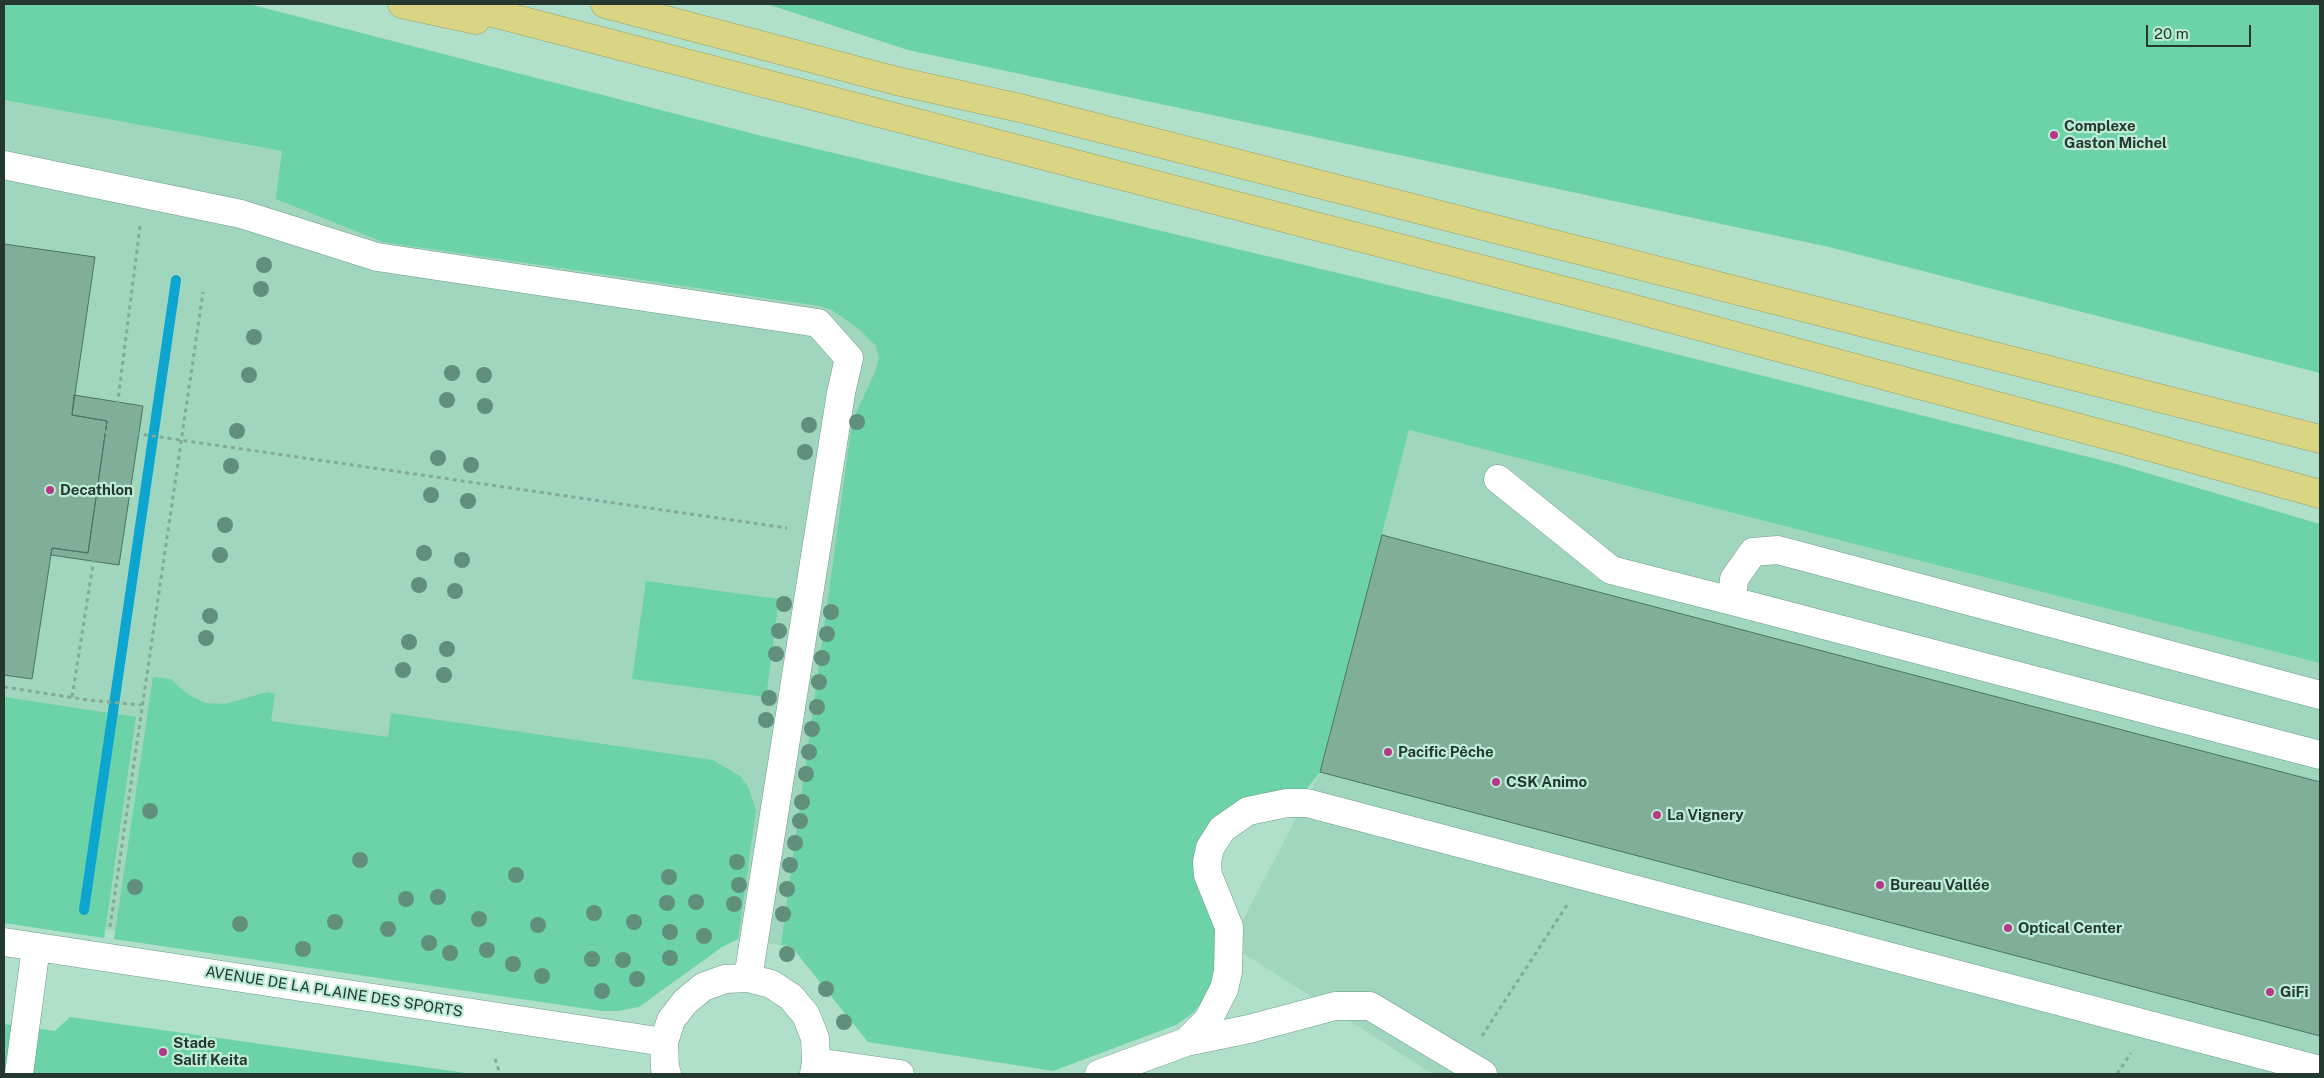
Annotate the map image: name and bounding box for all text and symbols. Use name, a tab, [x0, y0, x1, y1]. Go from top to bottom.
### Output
scale bar	[2149, 15, 2254, 47]
text: 20 m	[2154, 25, 2189, 42]
place label: Complexe Gaston Michel	[2064, 117, 2167, 152]
marker: Complexe Gaston Michel	[2048, 129, 2060, 141]
place label: Decathlon	[60, 481, 133, 499]
marker: Decathlon	[44, 484, 56, 496]
place label: Pacific Pêche	[1398, 743, 1494, 761]
marker: Pacific Pêche	[1382, 746, 1394, 758]
place label: CSK Animo	[1506, 773, 1587, 791]
marker: CSK Animo	[1490, 776, 1502, 788]
place label: La Vignery	[1667, 806, 1744, 824]
marker: La Vignery	[1651, 809, 1663, 821]
place label: Bureau Vallée	[1890, 876, 1990, 894]
marker: Bureau Vallée	[1874, 879, 1886, 891]
place label: Optical Center	[2018, 919, 2122, 937]
marker: Optical Center	[2002, 922, 2014, 934]
street label: AVENUE DE LA PLAINE DES SPORTS	[204, 963, 464, 1021]
place label: GiFi	[2280, 983, 2309, 1001]
marker: GiFi	[2264, 986, 2276, 998]
place label: Stade Salif Keita	[173, 1034, 248, 1069]
marker: Stade Salif Keita	[157, 1046, 169, 1058]

